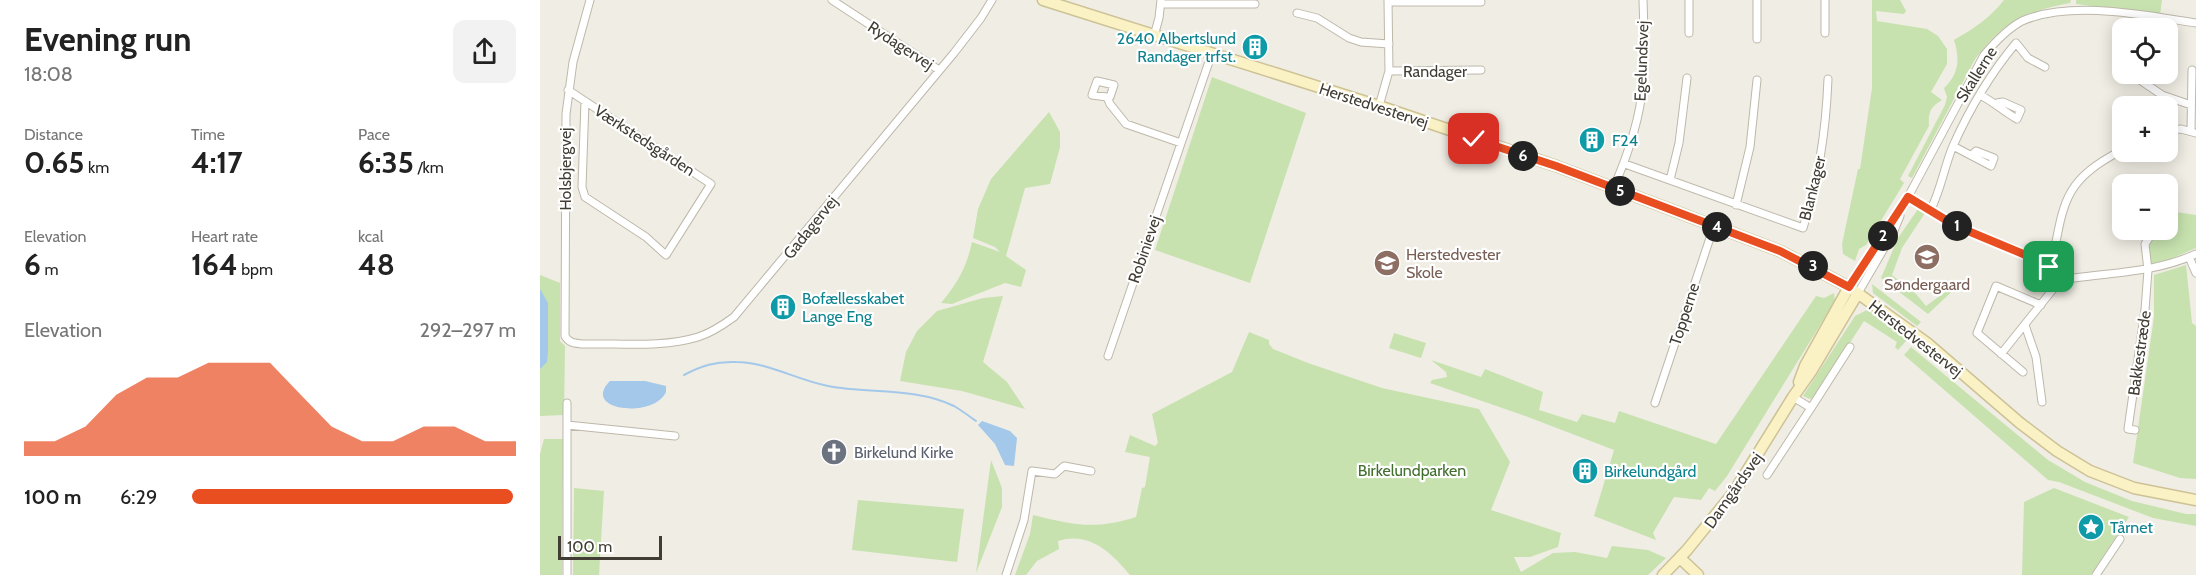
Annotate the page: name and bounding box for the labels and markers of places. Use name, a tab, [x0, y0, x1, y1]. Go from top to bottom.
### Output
place label: 2640 Albertslund Randager trfst.	[1117, 29, 1236, 66]
building icon: 2640 Albertslund Randager trfst.	[1240, 32, 1270, 62]
pin	[1448, 113, 1499, 164]
building icon: F24	[1577, 125, 1607, 155]
place label: F24	[1612, 131, 1638, 150]
pin: 6	[1508, 141, 1538, 171]
pin: 5	[1605, 176, 1635, 206]
pin: 1	[1942, 211, 1972, 241]
pin: 4	[1702, 212, 1732, 242]
pin: 2	[1868, 221, 1898, 251]
pin	[2023, 241, 2074, 292]
school or university icon: Søndergaard	[1912, 242, 1942, 272]
place label: Herstedvester Skole	[1406, 245, 1501, 282]
school or university icon: Herstedvester Skole	[1372, 248, 1402, 278]
pin: 3	[1798, 251, 1828, 281]
place label: Søndergaard	[1884, 275, 1970, 294]
place label: Bofællesskabet Lange Eng	[802, 289, 905, 326]
building icon: Bofællesskabet Lange Eng	[768, 292, 798, 322]
church icon: Birkelund Kirke	[819, 437, 849, 467]
place label: Birkelund Kirke	[854, 443, 953, 462]
building icon: Birkelundgård	[1570, 456, 1600, 486]
place label: Birkelundgård	[1604, 462, 1696, 481]
place icon: Tårnet	[2076, 512, 2106, 542]
place label: Tårnet	[2110, 518, 2153, 537]

